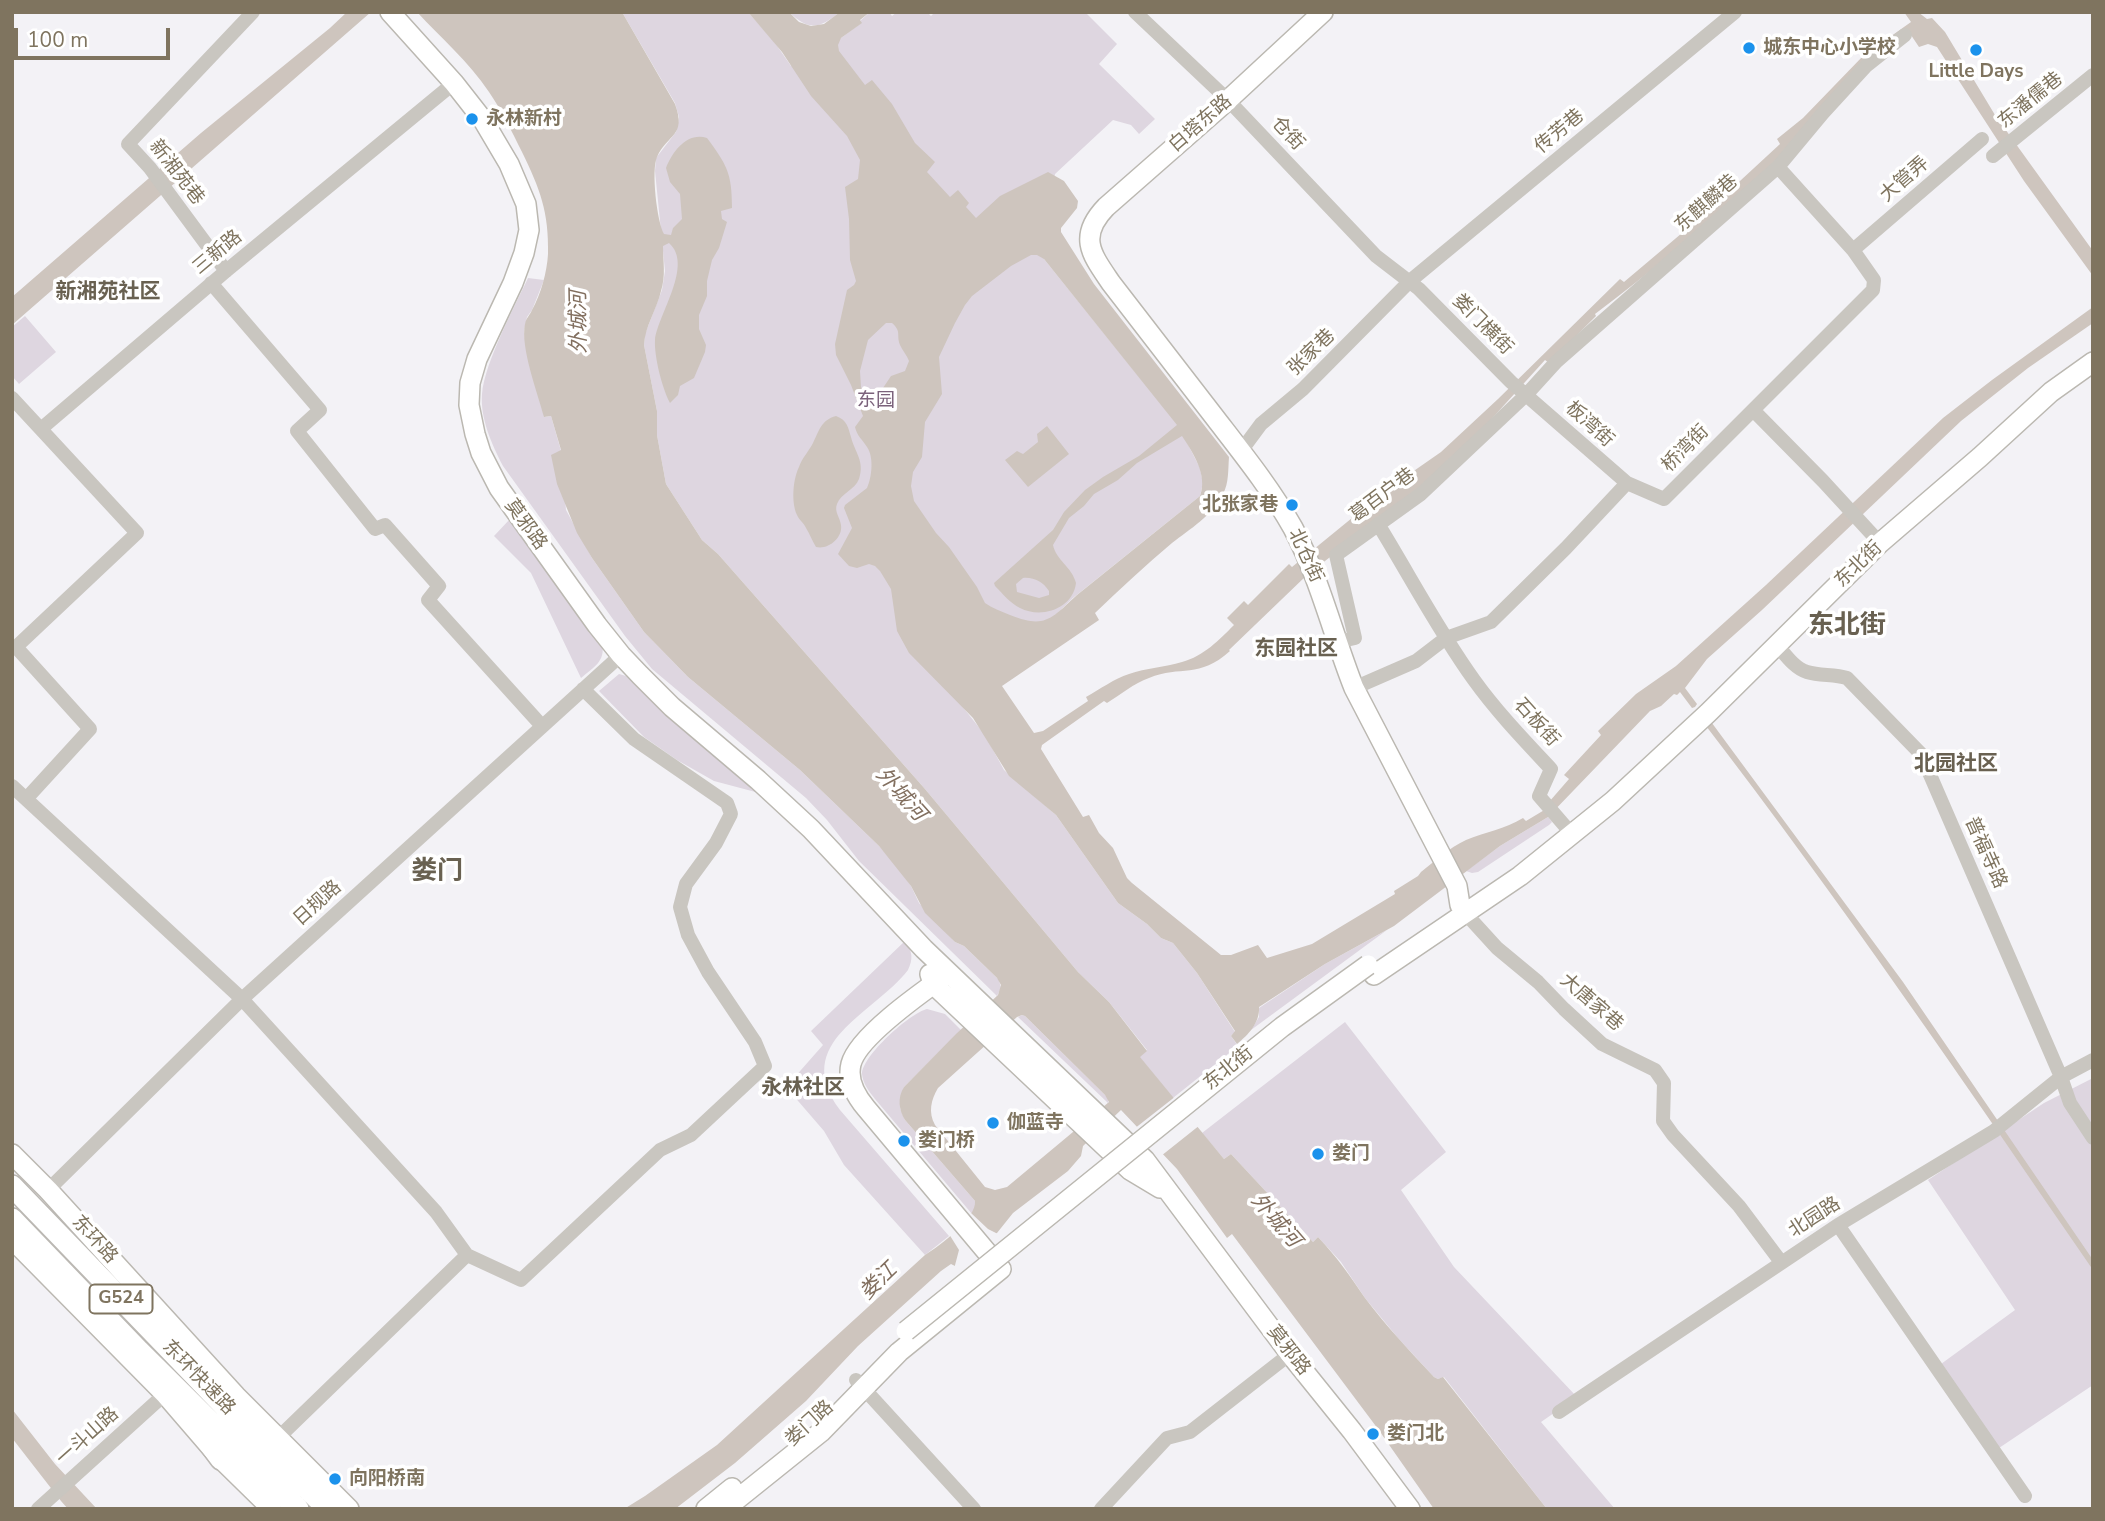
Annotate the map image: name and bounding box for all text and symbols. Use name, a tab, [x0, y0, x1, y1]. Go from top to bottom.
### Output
scale bar	[18, 14, 173, 58]
text: 100 m	[27, 26, 88, 54]
place label: 城东中心小学校	[1763, 37, 1896, 59]
marker: 城东中心小学校	[1741, 40, 1757, 56]
marker: Little Days	[1968, 42, 1984, 58]
place label: Little Days	[1929, 61, 2023, 83]
street label: 东潘儒巷	[1994, 68, 2068, 134]
street label: 白塔东路	[1165, 90, 1237, 158]
street label: 传芳巷	[1531, 105, 1589, 159]
place label: 永林新村	[486, 108, 562, 130]
marker: 永林新村	[464, 111, 480, 127]
street label: 仓街	[1266, 112, 1308, 156]
street label: 新湘苑巷	[144, 136, 208, 210]
street label: 大管弄	[1876, 153, 1934, 207]
street label: 东麒麟巷	[1671, 170, 1743, 238]
street label: 三新路	[189, 226, 247, 280]
district label: 新湘苑社区	[56, 280, 160, 306]
water label: 外城河	[567, 290, 593, 354]
street label: 娄门横街	[1447, 290, 1517, 360]
street label: 张家巷	[1284, 325, 1340, 381]
park label: 东园	[857, 390, 895, 412]
street label: 板湾街	[1560, 397, 1618, 453]
street label: 桥湾街	[1658, 421, 1714, 477]
street label: 葛百户巷	[1346, 464, 1420, 528]
place label: 北张家巷	[1202, 494, 1278, 516]
street label: 莫邪路	[499, 495, 551, 555]
marker: 北张家巷	[1284, 497, 1300, 513]
street label: 北仓街	[1283, 525, 1327, 587]
street label: 东北街	[1831, 537, 1887, 593]
district label: 东北街	[1808, 611, 1886, 643]
district label: 东园社区	[1254, 637, 1338, 663]
street label: 石板街	[1508, 694, 1564, 752]
district label: 北园社区	[1914, 752, 1998, 778]
water label: 外城河	[870, 763, 930, 827]
street label: 普福寺路	[1959, 814, 2011, 892]
district label: 娄门	[411, 857, 463, 889]
street label: 日规路	[289, 876, 347, 932]
street label: 大唐家巷	[1555, 969, 1627, 1037]
street label: 东北街	[1200, 1042, 1258, 1096]
district label: 永林社区	[761, 1076, 845, 1102]
place label: 伽蓝寺	[1007, 1112, 1064, 1134]
marker: 伽蓝寺	[985, 1115, 1001, 1131]
place label: 娄门桥	[918, 1130, 975, 1152]
marker: 娄门桥	[896, 1133, 912, 1149]
place label: 娄门	[1332, 1143, 1370, 1165]
marker: 娄门	[1310, 1146, 1326, 1162]
water label: 外城河	[1245, 1189, 1305, 1253]
street label: 北园路	[1785, 1193, 1845, 1243]
street label: 东环路	[66, 1211, 122, 1269]
water label: 娄江	[855, 1258, 903, 1306]
road number: G524	[90, 1284, 152, 1314]
street label: 莫邪路	[1261, 1322, 1315, 1380]
street label: 东环快速路	[157, 1336, 239, 1420]
street label: 娄门路	[781, 1396, 839, 1452]
street label: 一斗山路	[52, 1403, 124, 1471]
place label: 娄门北	[1387, 1423, 1444, 1445]
marker: 娄门北	[1365, 1426, 1381, 1442]
place label: 向阳桥南	[349, 1468, 425, 1490]
marker: 向阳桥南	[327, 1471, 343, 1487]

